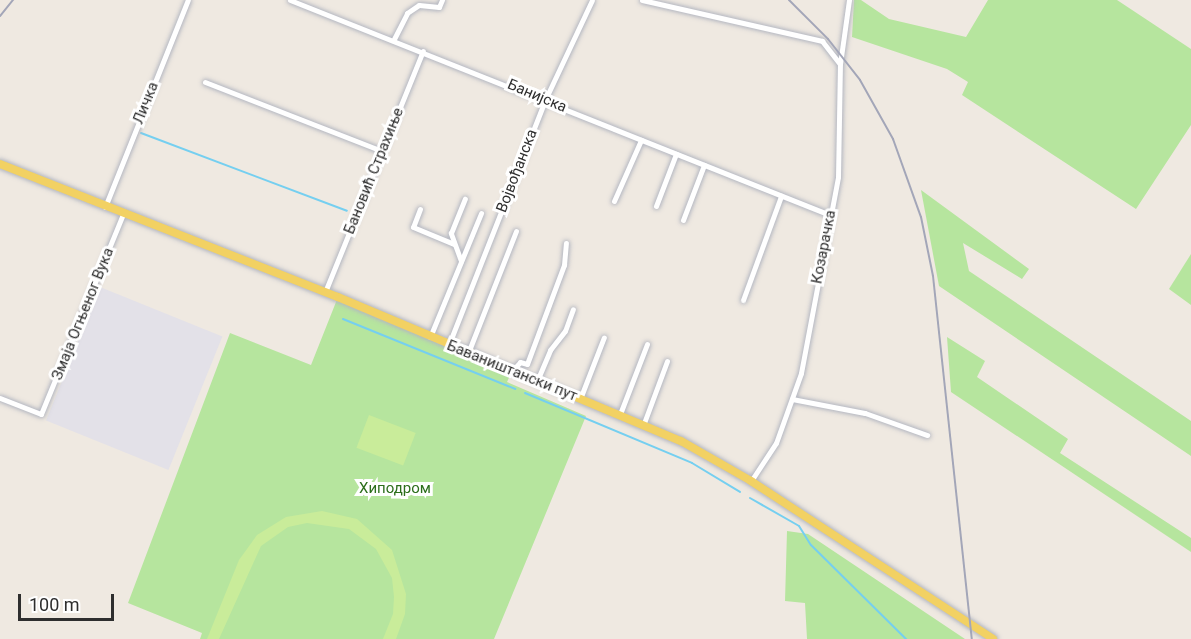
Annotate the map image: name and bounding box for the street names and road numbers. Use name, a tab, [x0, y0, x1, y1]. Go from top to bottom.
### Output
street label: Банијска	[505, 75, 569, 117]
street label: Личка	[129, 79, 163, 127]
street label: Бановић Страхиње	[340, 105, 408, 237]
street label: Војвођанска	[493, 127, 541, 215]
street label: Козарачка	[808, 209, 840, 285]
street label: Змаја Огњеног Вука	[48, 245, 118, 383]
street label: Баваништански пут	[444, 337, 580, 405]

